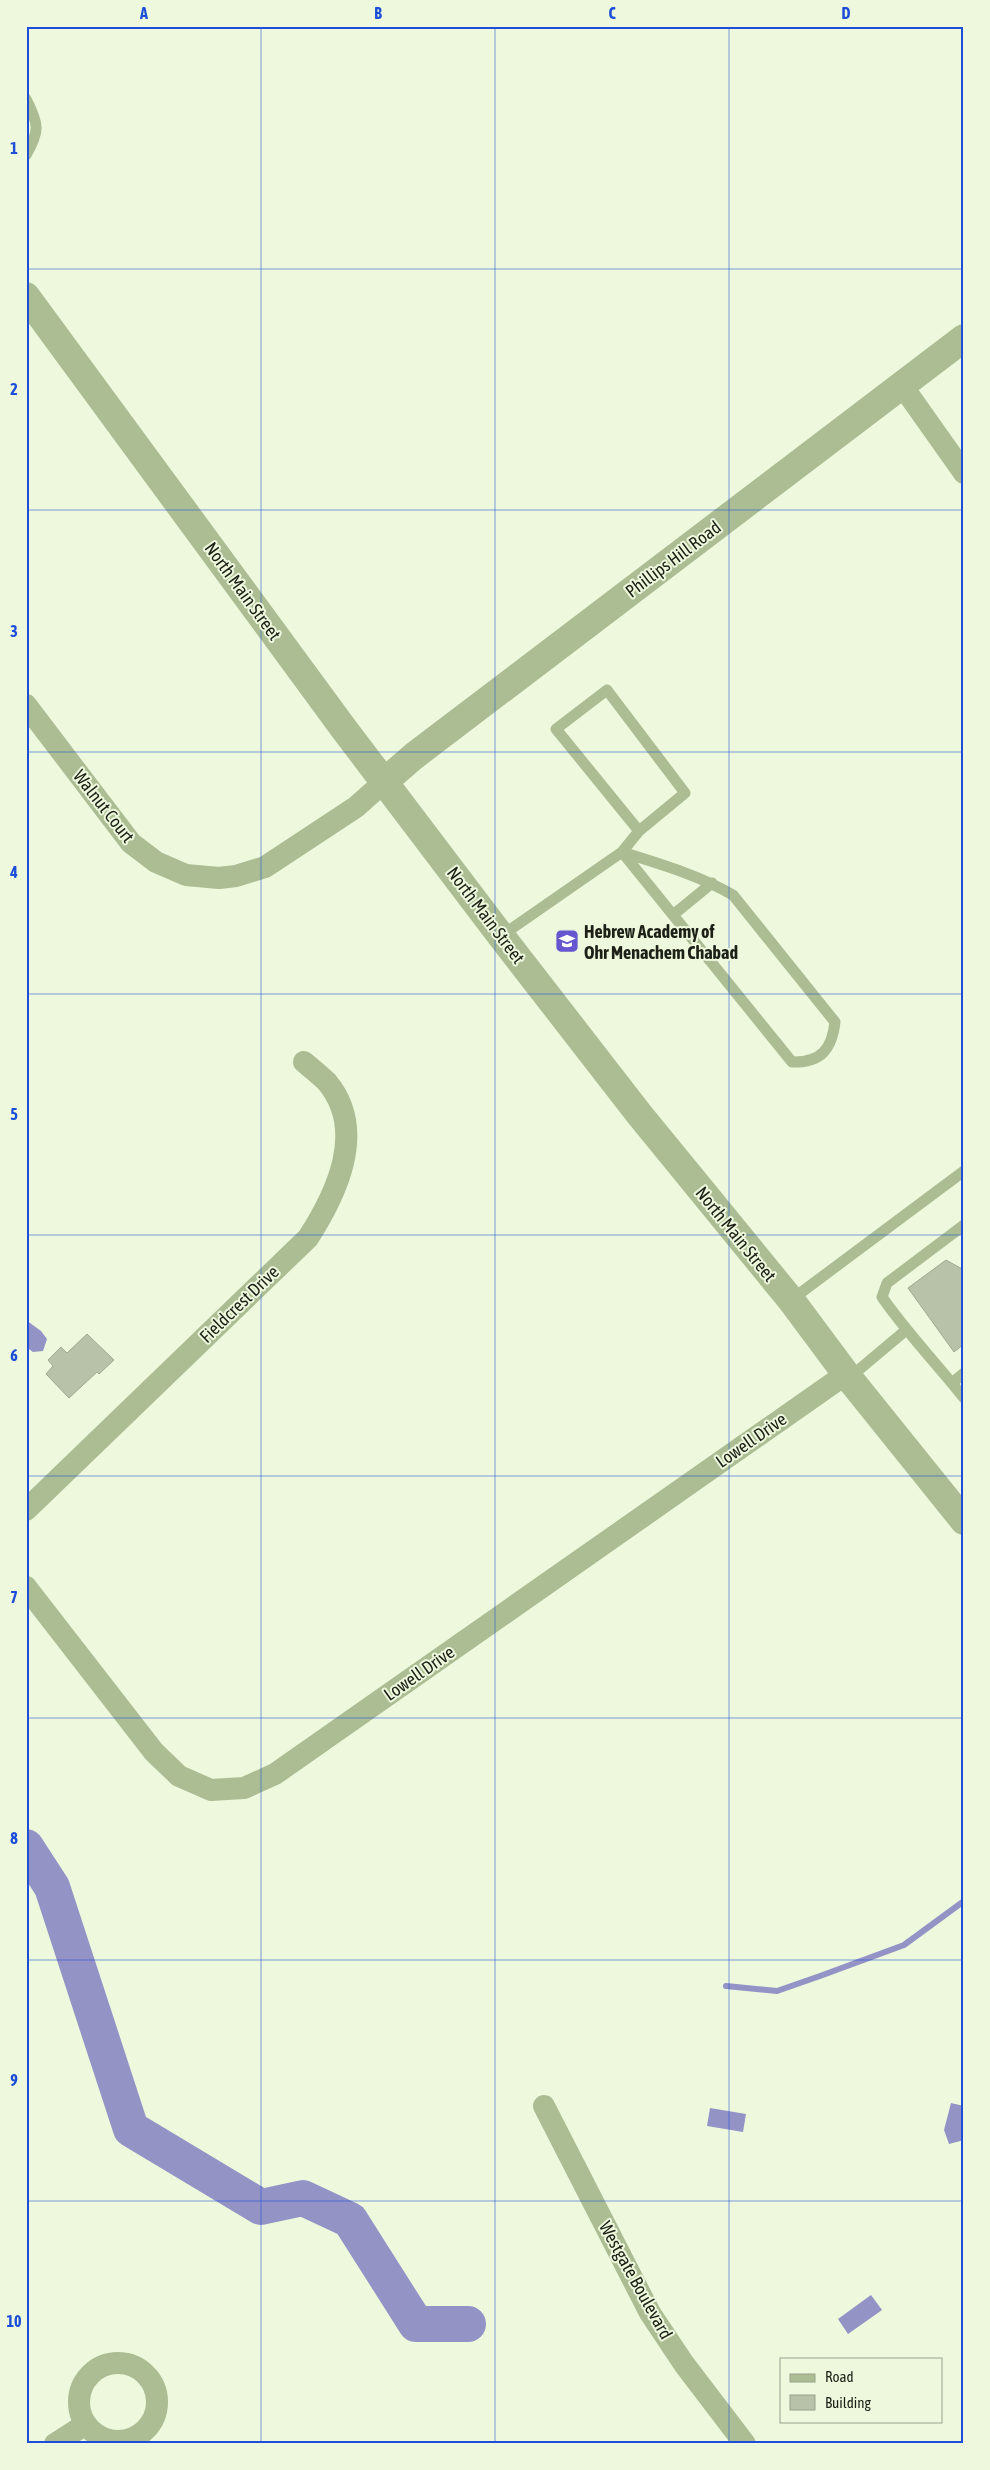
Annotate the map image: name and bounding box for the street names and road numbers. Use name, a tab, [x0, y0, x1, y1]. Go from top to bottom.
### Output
street label: Phillips Hill Road	[621, 516, 725, 602]
street label: North Main Street	[200, 538, 286, 644]
street label: Walnut Court	[69, 766, 139, 846]
street label: North Main Street	[443, 862, 529, 968]
street label: North Main Street	[691, 1182, 781, 1286]
street label: Fieldcrest Drive	[195, 1261, 283, 1347]
street label: Lowell Drive	[712, 1408, 790, 1472]
street label: Lowell Drive	[380, 1641, 458, 1705]
street label: Westgate Boulevard	[595, 2217, 677, 2343]

